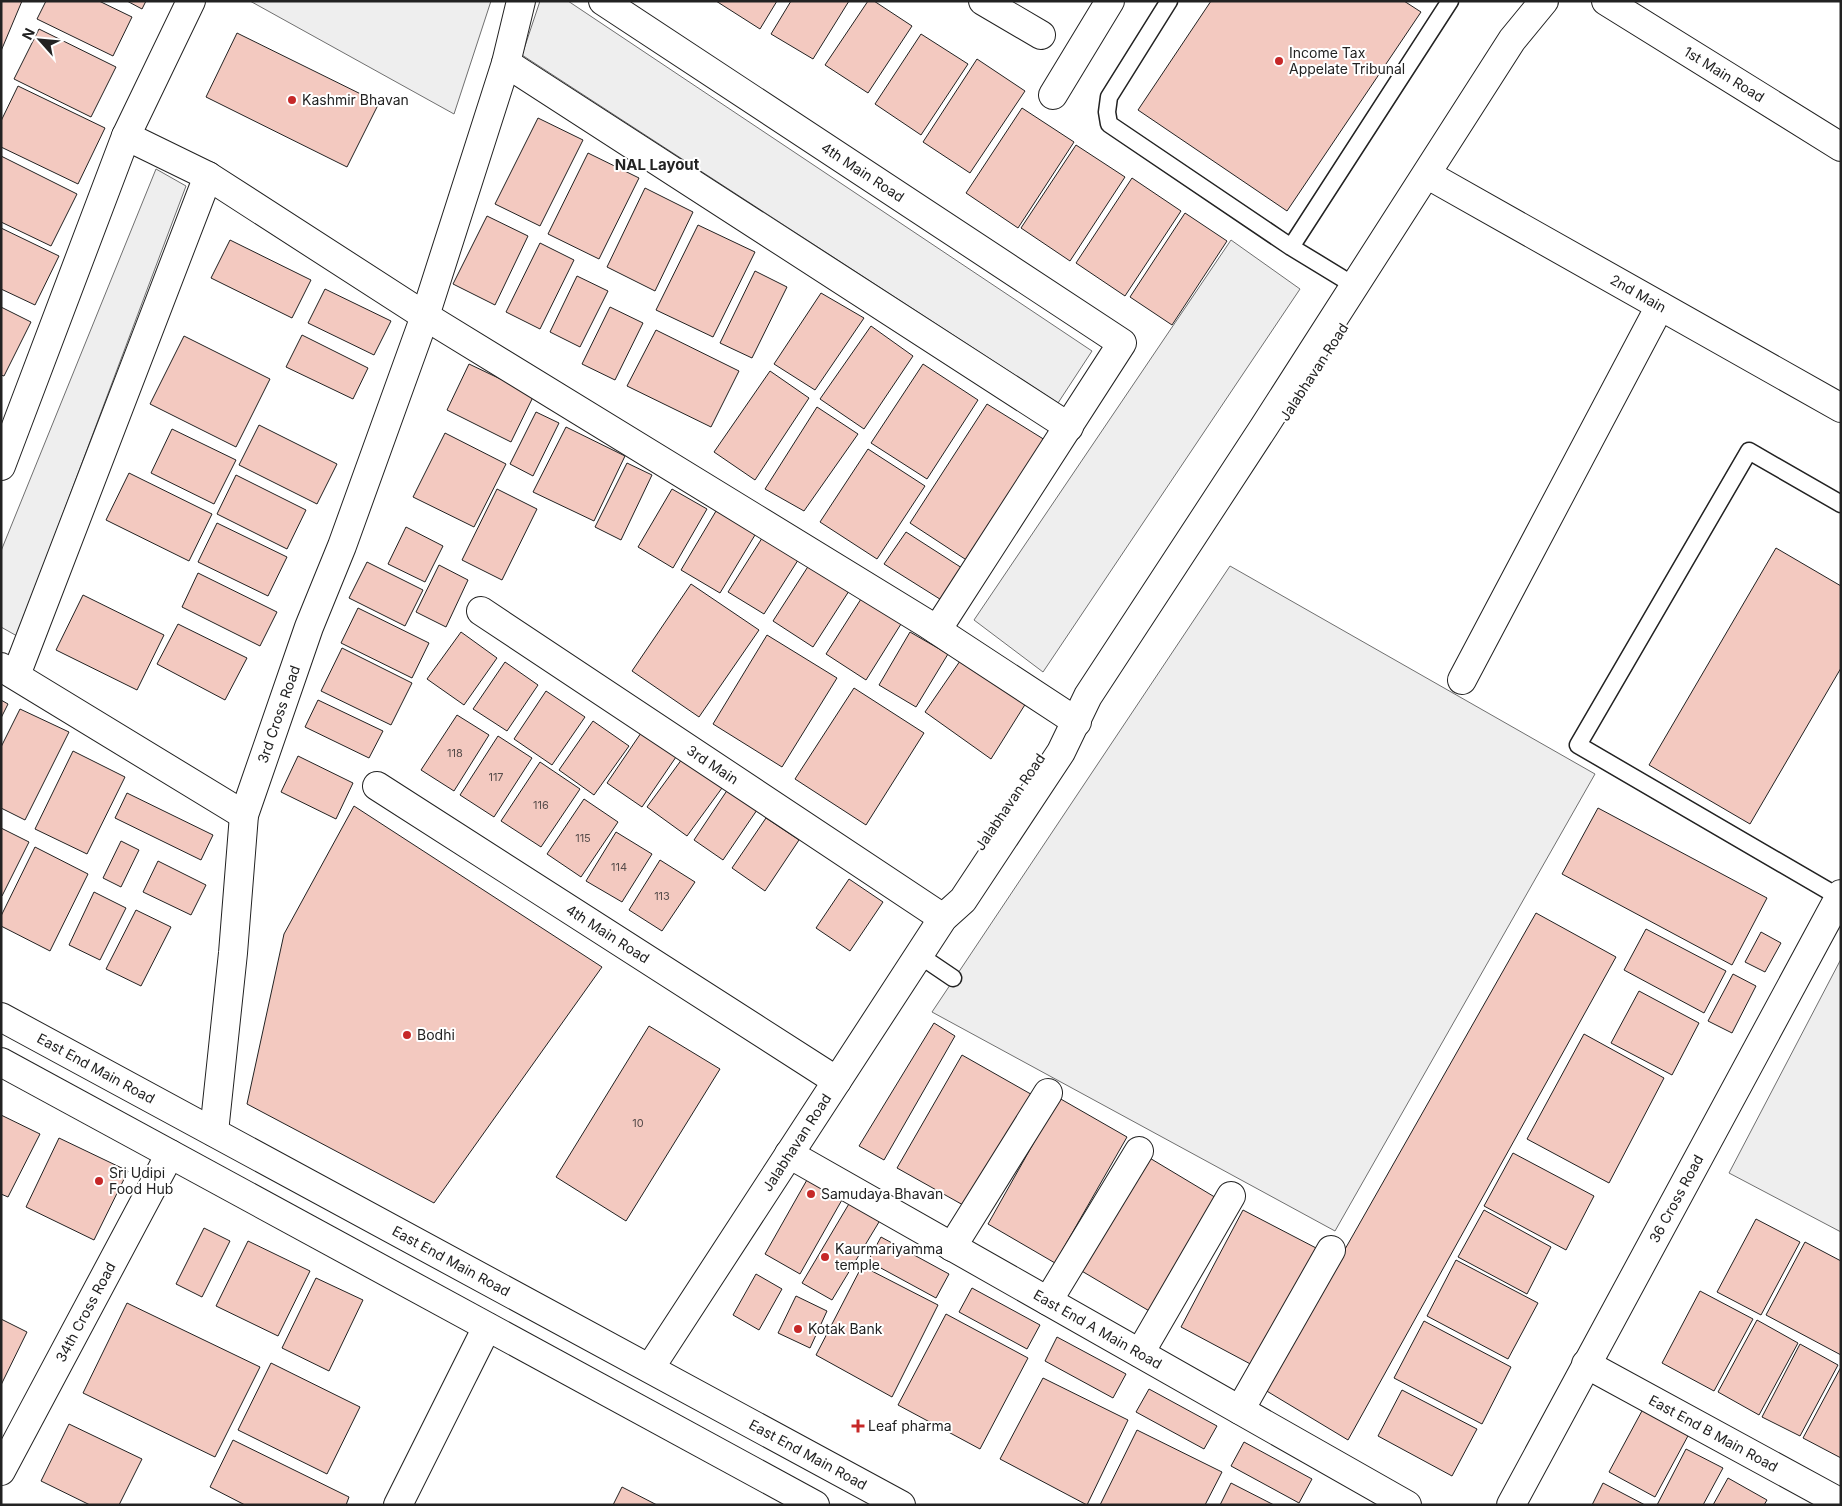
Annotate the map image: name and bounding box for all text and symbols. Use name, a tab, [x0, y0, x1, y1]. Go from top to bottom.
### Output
north arrow	[15, 15, 65, 65]
text: N	[18, 25, 38, 42]
street label: 1st Main Road	[1681, 43, 1768, 105]
place label: Income Tax Appelate Tribunal	[1289, 44, 1405, 77]
marker: Income Tax Appelate Tribunal	[1273, 55, 1285, 67]
place label: Kashmir Bhavan	[302, 91, 409, 108]
marker: Kashmir Bhavan	[286, 94, 298, 106]
street label: 4th Main Road	[818, 138, 908, 205]
district label: NAL Layout	[615, 155, 700, 174]
street label: 2nd Main	[1607, 271, 1669, 316]
street label: Jalabhavan Road	[1276, 320, 1352, 424]
street label: 3rd Cross Road	[254, 663, 303, 765]
street label: 3rd Main	[684, 741, 742, 788]
house number: 118	[447, 746, 463, 760]
street label: Jalabhavan Road	[971, 750, 1048, 853]
house number: 117	[488, 770, 504, 784]
house number: 116	[533, 798, 549, 812]
house number: 115	[575, 831, 591, 845]
house number: 114	[611, 860, 627, 874]
house number: 113	[654, 889, 670, 903]
street label: 4th Main Road	[563, 900, 653, 967]
place label: Bodhi	[417, 1026, 455, 1043]
street label: East End Main Road	[34, 1029, 158, 1107]
marker: Bodhi	[401, 1029, 413, 1041]
street label: Jalabhavan Road	[758, 1090, 834, 1194]
house number: 10	[632, 1116, 644, 1130]
street label: 36 Cross Road	[1645, 1152, 1707, 1245]
place label: Sri Udipi Food Hub	[109, 1164, 173, 1197]
marker: Sri Udipi Food Hub	[93, 1175, 105, 1187]
place label: Samudaya Bhavan	[821, 1185, 943, 1202]
marker: Samudaya Bhavan	[805, 1188, 817, 1200]
street label: East End Main Road	[390, 1222, 513, 1299]
place label: Kaurmariyamma temple	[835, 1240, 943, 1273]
marker: Kaurmariyamma temple	[819, 1251, 831, 1263]
street label: 34th Cross Road	[52, 1259, 119, 1365]
street label: East End A Main Road	[1031, 1286, 1165, 1372]
place label: Kotak Bank	[808, 1320, 883, 1337]
marker: Kotak Bank	[792, 1323, 804, 1335]
street label: East End B Main Road	[1646, 1391, 1781, 1475]
street label: East End Main Road	[746, 1415, 870, 1493]
place label: Leaf pharma	[868, 1417, 952, 1434]
marker: Leaf pharma	[852, 1420, 864, 1432]

